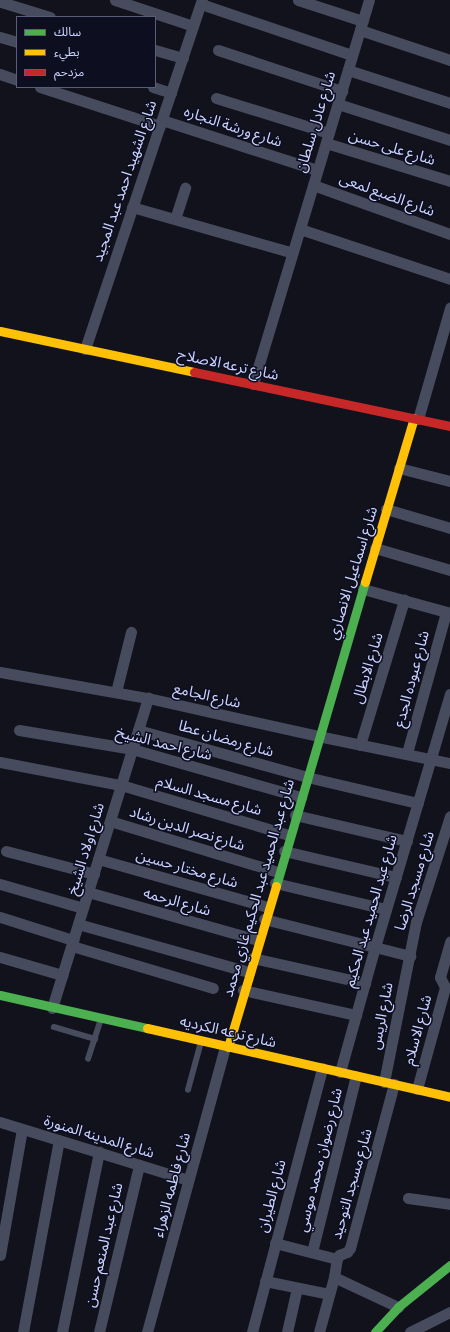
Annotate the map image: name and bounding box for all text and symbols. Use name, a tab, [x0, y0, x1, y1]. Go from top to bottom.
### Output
legend	[16, 16, 156, 88]
text: سالك	[54, 25, 81, 40]
text: بطيء	[54, 45, 80, 60]
text: مزدحم	[54, 65, 84, 80]
street label: شارع عادل سلطان	[292, 69, 340, 175]
street label: شارع الشهيد احمد عبد المجيد	[89, 98, 161, 264]
street label: شارع ورشة النجاره	[182, 103, 284, 151]
street label: شارع على حسن	[347, 126, 437, 170]
street label: شارع الضبع لمعى	[337, 169, 437, 221]
street label: شارع ترعه الاصلاح	[176, 345, 280, 385]
street label: شارع اسماعيل الانصاري	[324, 504, 382, 642]
street label: شارع عبوده الجدع	[390, 629, 434, 729]
street label: شارع الابطال	[349, 630, 387, 706]
street label: شارع الجامع	[171, 679, 243, 713]
street label: شارع رمضان عطا	[176, 717, 276, 761]
street label: شارع احمد الشيخ	[114, 723, 214, 765]
street label: شارع مسجد السلام	[154, 772, 264, 820]
street label: شارع عبد الحميد عبد الحكيم غازي محمد	[219, 777, 299, 999]
street label: شارع اولاد الشيخ	[63, 801, 109, 897]
street label: شارع نصر الدين رشاد	[127, 803, 247, 855]
street label: شارع مسجد الرضا	[391, 829, 439, 933]
street label: شارع عبد الحميد عبد الحكيم	[341, 833, 401, 989]
street label: شارع مختار حسين	[134, 846, 240, 892]
street label: شارع الرحمه	[141, 884, 213, 920]
street label: شارع الريس	[367, 981, 397, 1051]
street label: شارع الاسلام	[400, 993, 436, 1067]
street label: شارع ترعه الكرديه	[178, 1012, 278, 1052]
street label: شارع رضوان محمد موسي	[293, 1086, 347, 1234]
street label: شارع المدينه المنورة	[42, 1112, 156, 1162]
street label: شارع مسجد التوحيد	[328, 1126, 376, 1242]
street label: شارع فاطمه الزهراء	[149, 1131, 195, 1239]
street label: شارع الطيران	[254, 1158, 290, 1234]
street label: شارع عبد المنعم حسن	[81, 1181, 127, 1309]

